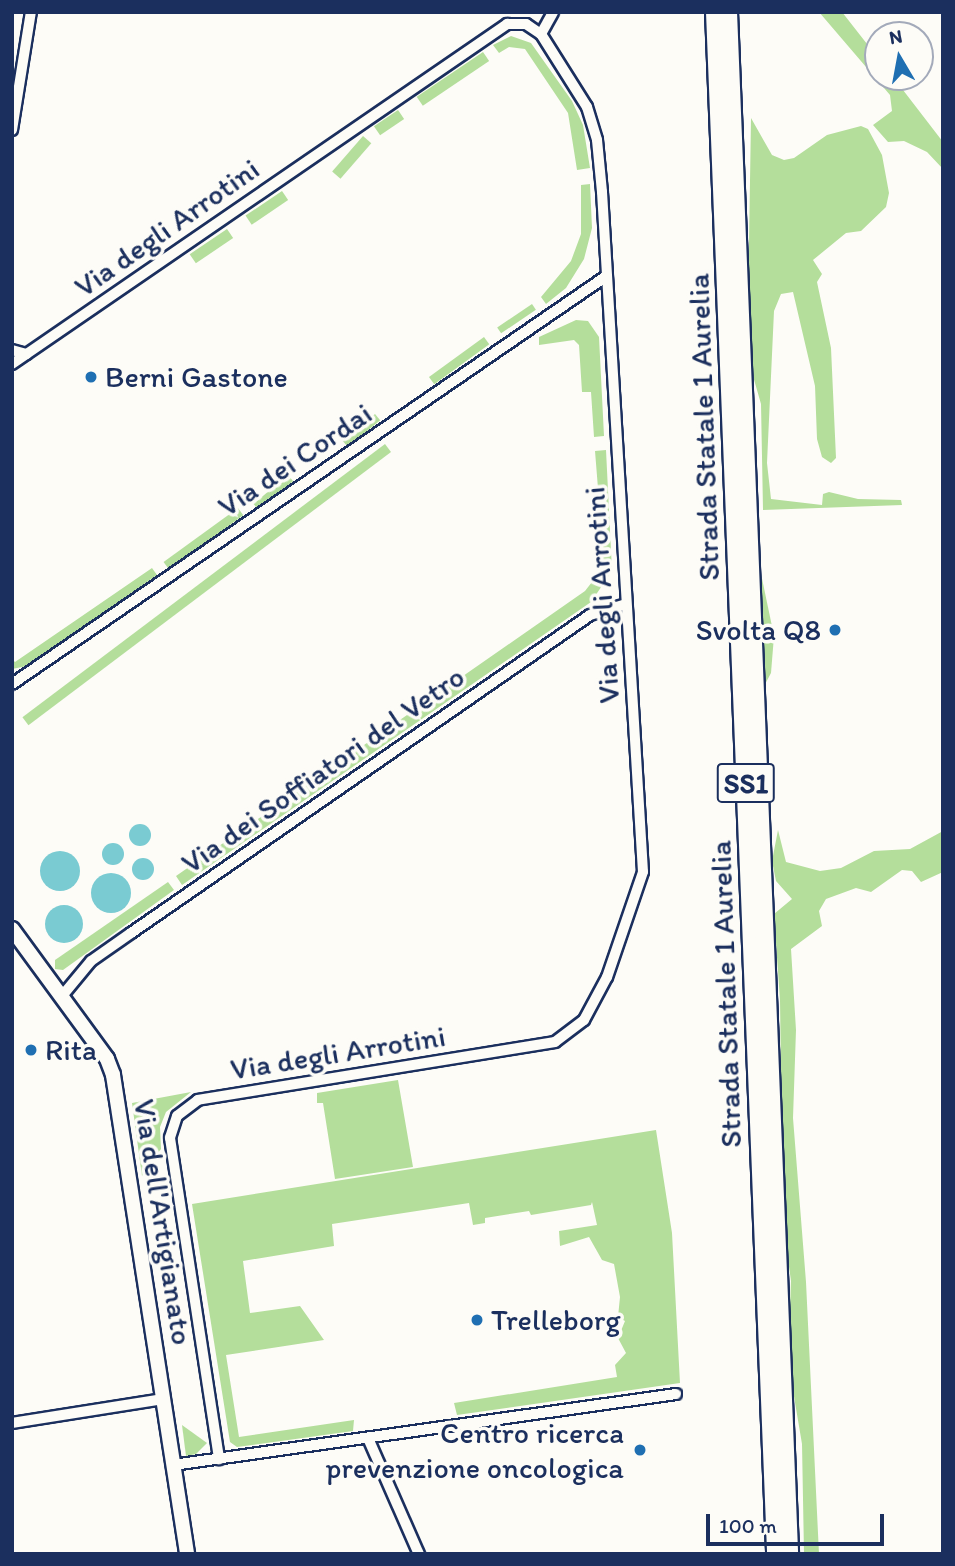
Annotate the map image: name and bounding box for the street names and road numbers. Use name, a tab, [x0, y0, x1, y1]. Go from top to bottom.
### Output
street label: Via degli Arrotini	[68, 151, 266, 305]
street label: Strada Statale 1 Aurelia	[681, 273, 727, 581]
street label: Via dei Cordai	[212, 396, 378, 524]
street label: Via degli Arrotini	[576, 485, 628, 705]
street label: Via dei Soffiatori del Vetro	[175, 659, 471, 881]
road number: SS1	[716, 758, 776, 808]
street label: Strada Statale 1 Aurelia	[703, 840, 749, 1148]
street label: Via degli Arrotini	[228, 1018, 448, 1088]
street label: Via dell'Artigianato	[126, 1097, 200, 1347]

